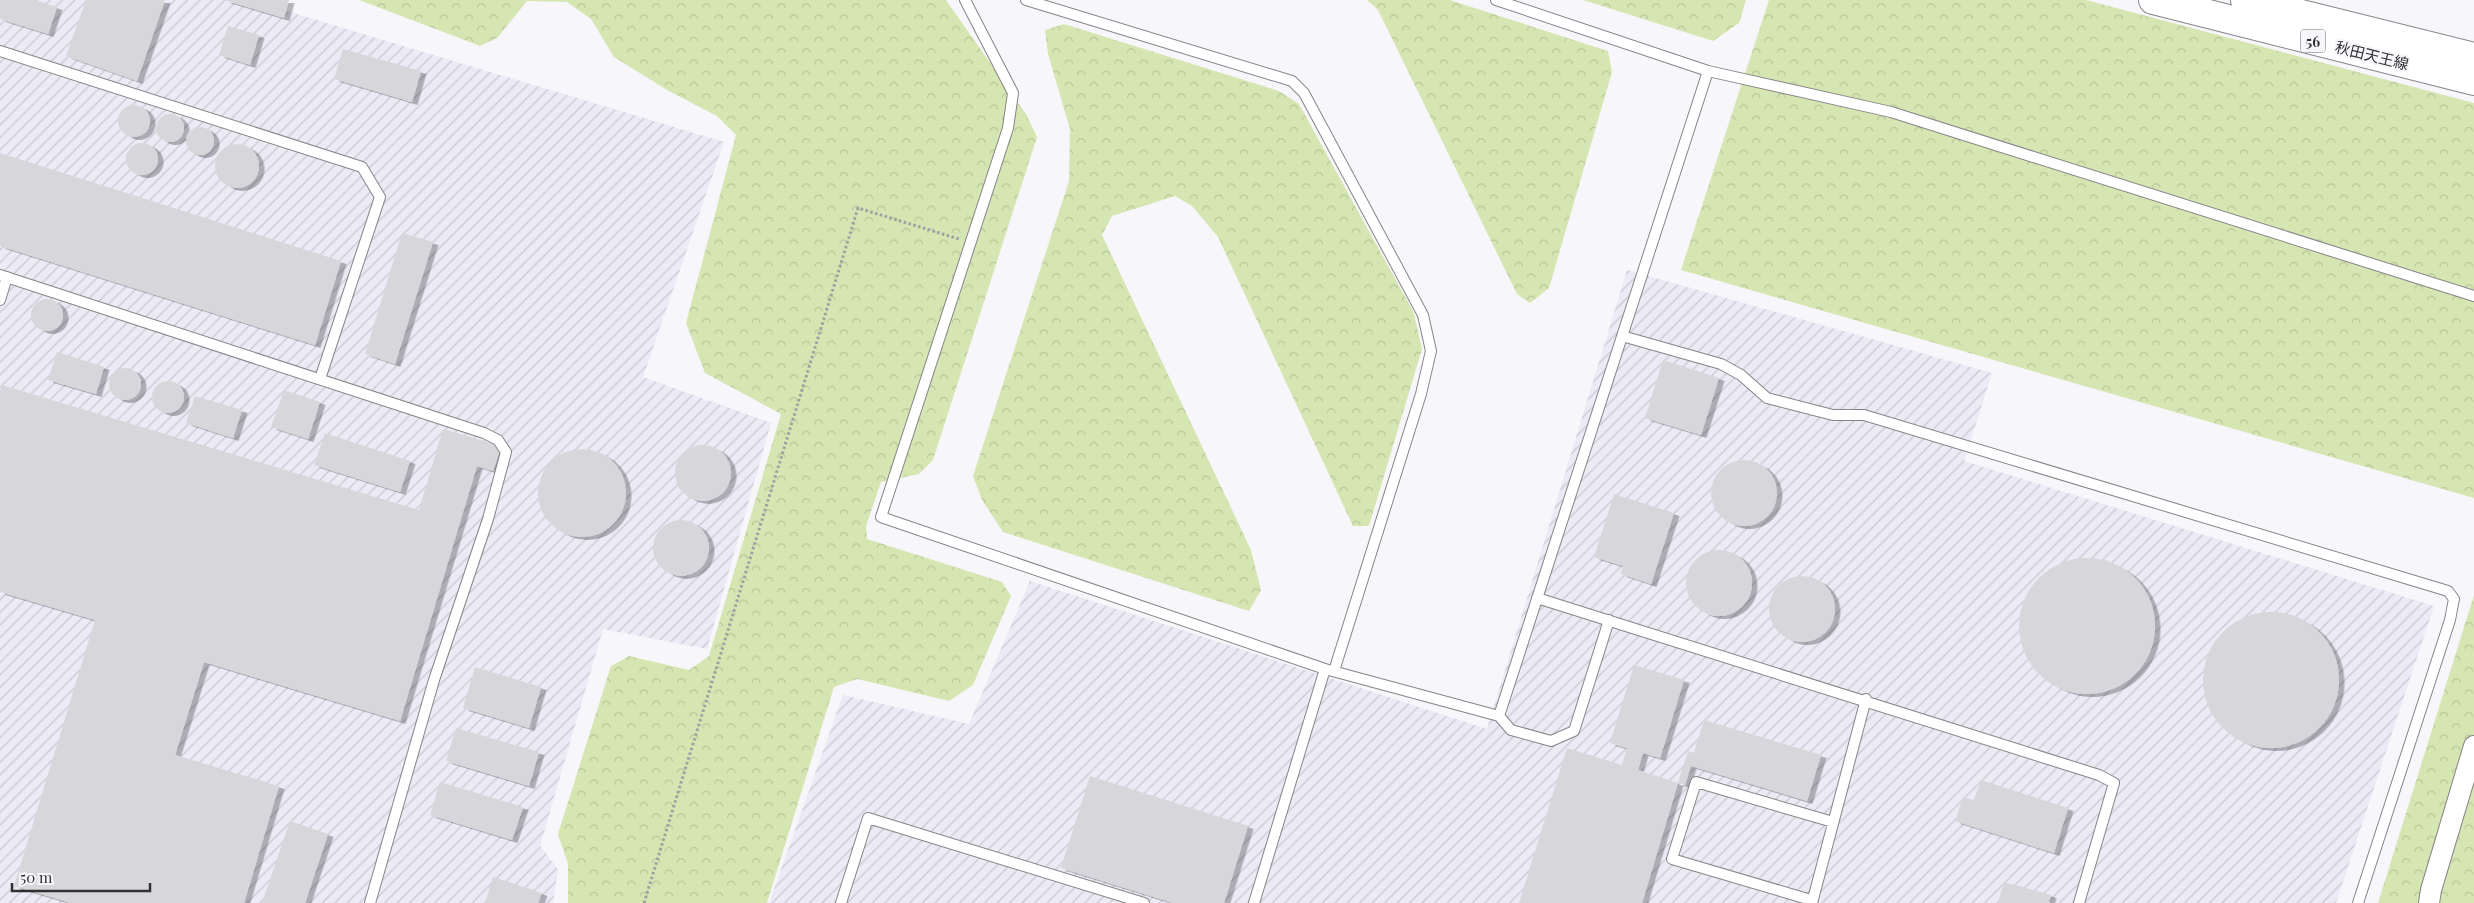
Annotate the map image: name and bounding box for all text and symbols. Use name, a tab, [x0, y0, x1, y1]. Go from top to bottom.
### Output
road number: 56	[2300, 29, 2326, 52]
street label: 秋田天王線	[2333, 36, 2411, 74]
scale bar	[12, 860, 150, 892]
text: 50 m	[20, 867, 53, 887]

